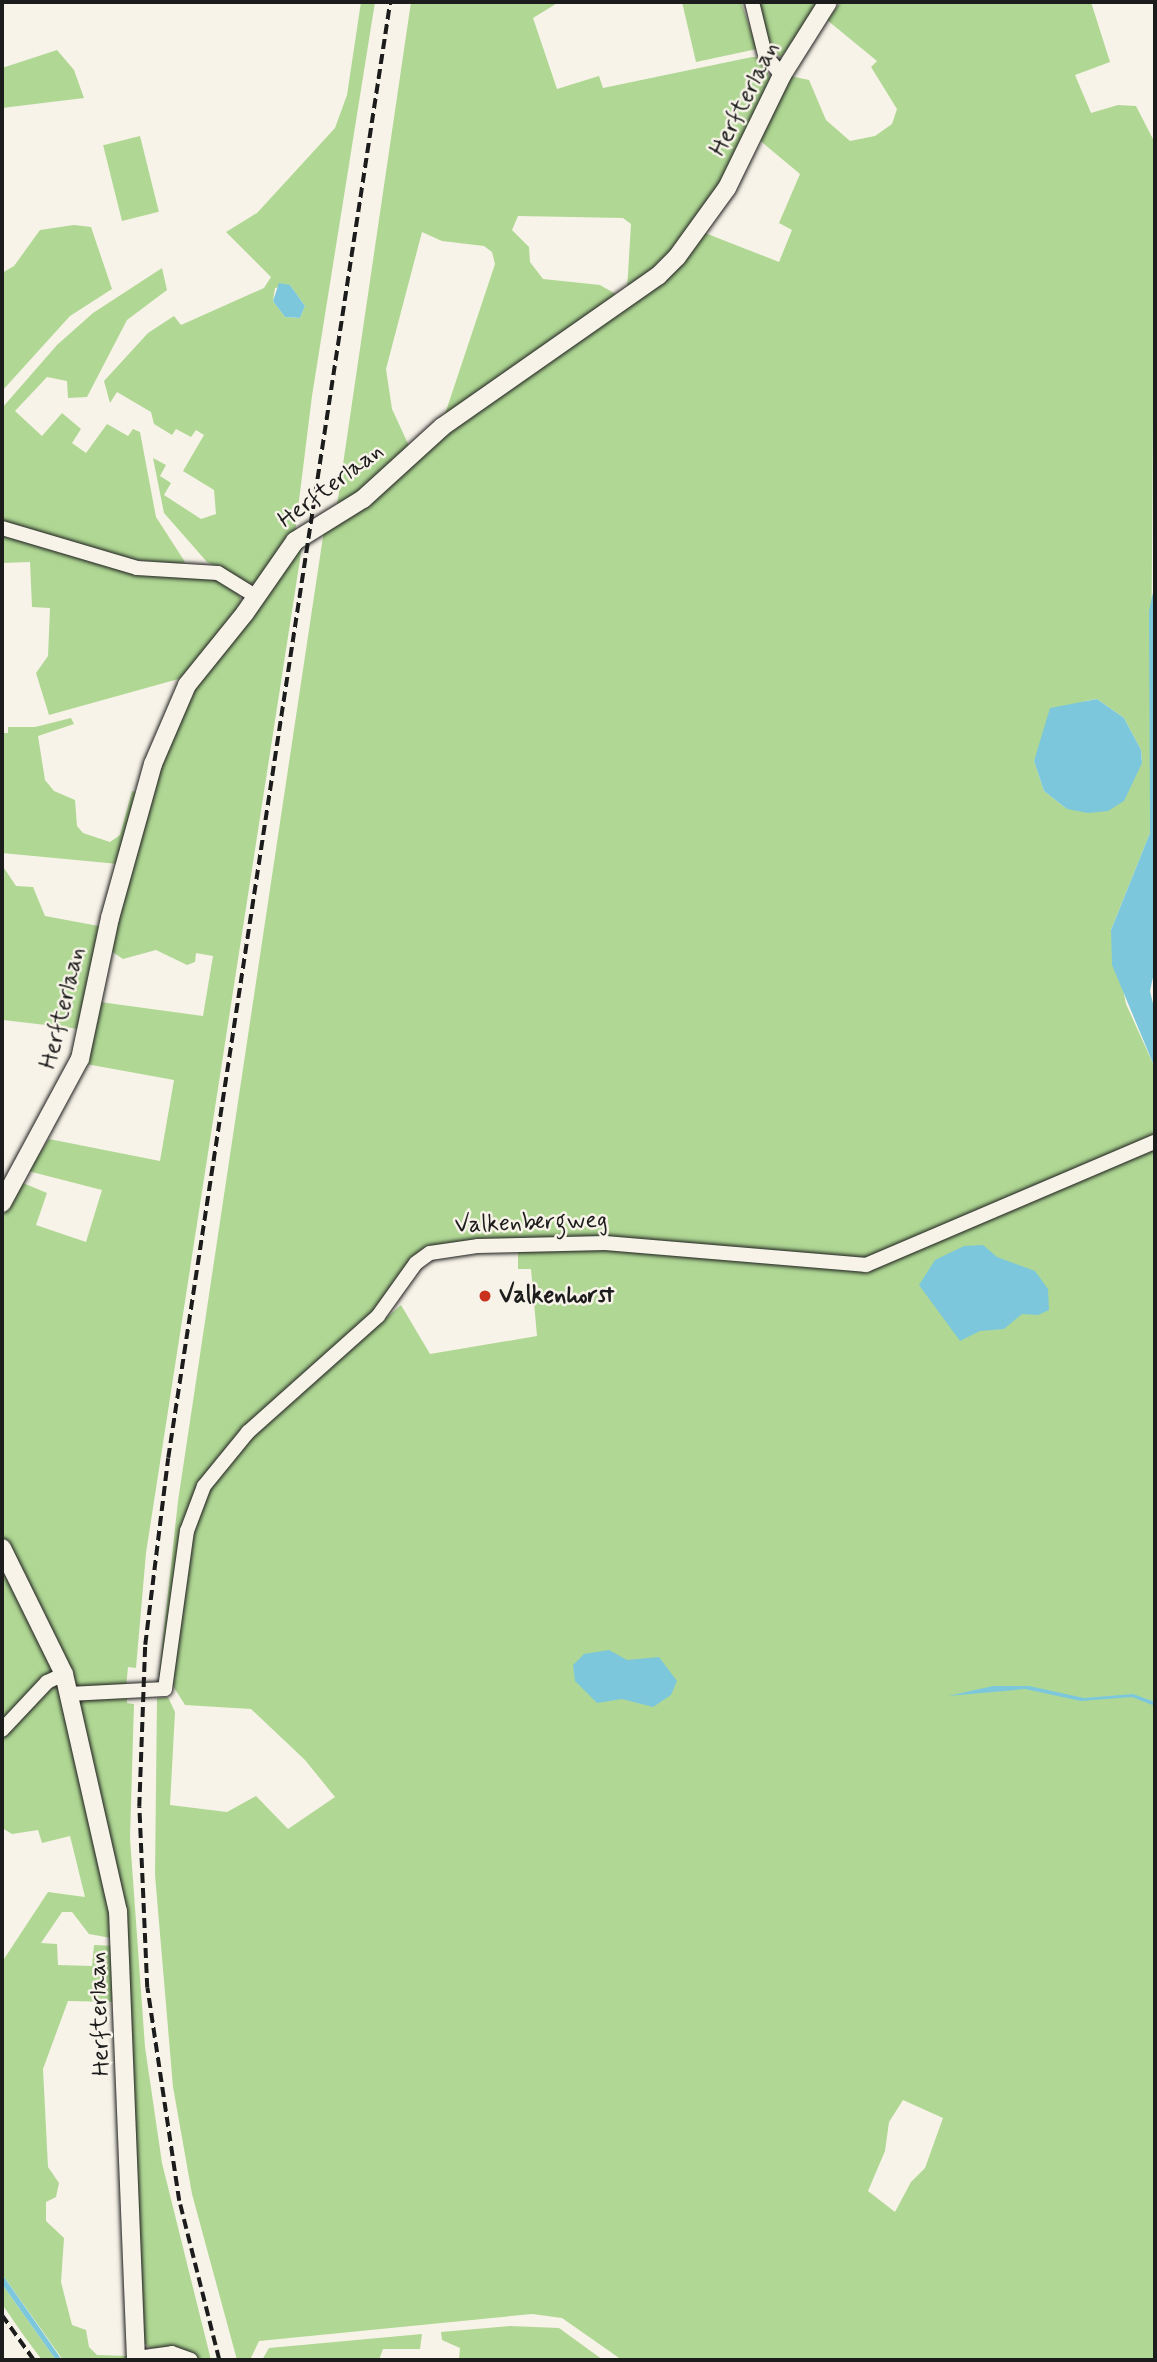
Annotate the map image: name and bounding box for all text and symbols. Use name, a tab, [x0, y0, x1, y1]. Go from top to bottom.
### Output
street label: Herfterlaan	[704, 37, 786, 161]
street label: Herfterlaan	[273, 437, 389, 535]
street label: Herfterlaan	[34, 944, 92, 1072]
street label: Valkenbergweg	[454, 1206, 608, 1240]
place label: Valkenhorst	[499, 1282, 614, 1310]
marker: Valkenhorst	[477, 1288, 493, 1304]
street label: Herfterlaan	[83, 1951, 117, 2077]

